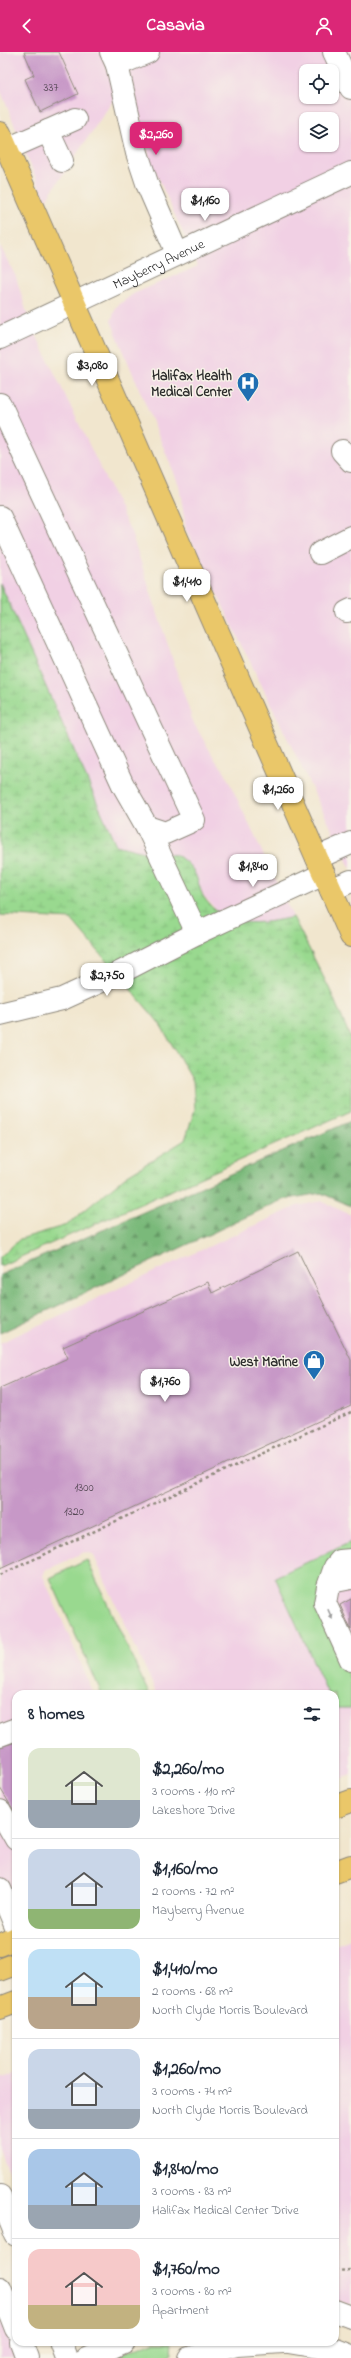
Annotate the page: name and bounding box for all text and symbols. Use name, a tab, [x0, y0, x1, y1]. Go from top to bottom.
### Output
text: Casavia	[146, 13, 205, 39]
icon: back	[16, 15, 38, 37]
icon: person	[313, 15, 335, 37]
map controls	[299, 64, 339, 152]
button: locate	[299, 64, 339, 104]
house number: 337	[44, 79, 58, 97]
button: layers	[299, 112, 339, 152]
pin: $2,260	[123, 122, 189, 156]
text: $2,260	[139, 125, 173, 144]
pin: $1,160	[172, 188, 238, 222]
text: $1,160	[190, 191, 220, 210]
street label: Mayberry Avenue	[110, 234, 209, 296]
pin: $3,080	[59, 353, 125, 387]
text: $3,080	[76, 356, 108, 375]
place label: Halifax Health Medical Center	[151, 366, 233, 403]
hospital icon: Halifax Health Medical Center	[235, 370, 261, 403]
pin: $1,410	[154, 569, 220, 603]
text: $1,410	[172, 572, 202, 591]
pin: $1,260	[245, 777, 311, 811]
text: $1,260	[262, 780, 294, 799]
pin: $1,840	[220, 854, 286, 888]
text: $1,840	[238, 857, 268, 876]
pin: $2,750	[74, 963, 140, 997]
text: $2,750	[90, 966, 124, 985]
shop icon: West Marine	[301, 1348, 327, 1381]
place label: West Marine	[229, 1352, 299, 1373]
pin: $1,760	[132, 1369, 198, 1403]
text: $1,760	[150, 1372, 180, 1391]
house number: 1300	[74, 1479, 94, 1497]
house number: 1320	[64, 1503, 84, 1521]
one-way arrow	[327, 1608, 333, 1619]
text: 8 homes	[28, 1702, 85, 1727]
icon: filters	[301, 1703, 323, 1725]
text: $2,260/mo	[152, 1757, 224, 1782]
icon: home	[60, 1764, 108, 1812]
text: 3 rooms · 110 m²	[152, 1782, 235, 1801]
text: Lakeshore Drive	[152, 1801, 235, 1820]
text: $1,160/mo	[152, 1857, 218, 1882]
icon: home	[60, 1865, 108, 1913]
text: 2 rooms · 72 m²	[152, 1882, 234, 1901]
text: Mayberry Avenue	[152, 1901, 244, 1920]
text: $1,410/mo	[152, 1957, 218, 1982]
icon: home	[60, 1965, 108, 2013]
text: 2 rooms · 68 m²	[152, 1982, 233, 2001]
text: North Clyde Morris Boulevard	[152, 2001, 308, 2020]
text: $1,260/mo	[152, 2057, 221, 2082]
icon: home	[60, 2065, 108, 2113]
text: 3 rooms · 74 m²	[152, 2082, 232, 2101]
text: North Clyde Morris Boulevard	[152, 2101, 308, 2120]
text: $1,840/mo	[152, 2157, 219, 2182]
icon: home	[60, 2165, 108, 2213]
text: 3 rooms · 83 m²	[152, 2182, 232, 2201]
text: Halifax Medical Center Drive	[152, 2201, 299, 2220]
text: $1,760/mo	[152, 2257, 220, 2282]
icon: home	[60, 2265, 108, 2313]
text: 3 rooms · 80 m²	[152, 2282, 232, 2301]
text: Apartment	[152, 2301, 209, 2320]

